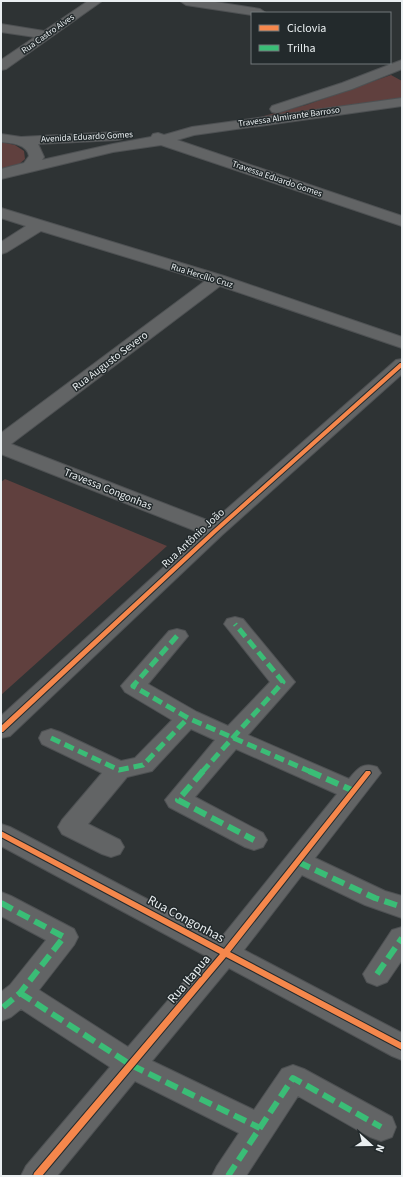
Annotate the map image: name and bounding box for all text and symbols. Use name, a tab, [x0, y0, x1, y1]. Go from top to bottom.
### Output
street label: Rua Castro Alves	[19, 11, 77, 57]
legend	[251, 12, 391, 64]
text: Ciclovia	[287, 20, 326, 37]
text: Trilha	[287, 40, 316, 57]
street label: Travessa Almirante Barroso	[237, 103, 341, 131]
street label: Avenida Eduardo Gomes	[41, 128, 133, 146]
street label: Travessa Eduardo Gomes	[230, 158, 324, 201]
street label: Rua Hercílio Cruz	[169, 260, 235, 292]
street label: Rua Augusto Severo	[69, 328, 151, 394]
street label: Travessa Congonhas	[62, 464, 155, 514]
street label: Rua Antônio João	[158, 505, 228, 571]
street label: Rua Congonhas	[144, 891, 228, 947]
street label: Rua Itapua	[163, 951, 215, 1007]
north arrow	[351, 1125, 391, 1165]
text: N	[372, 1142, 388, 1155]

